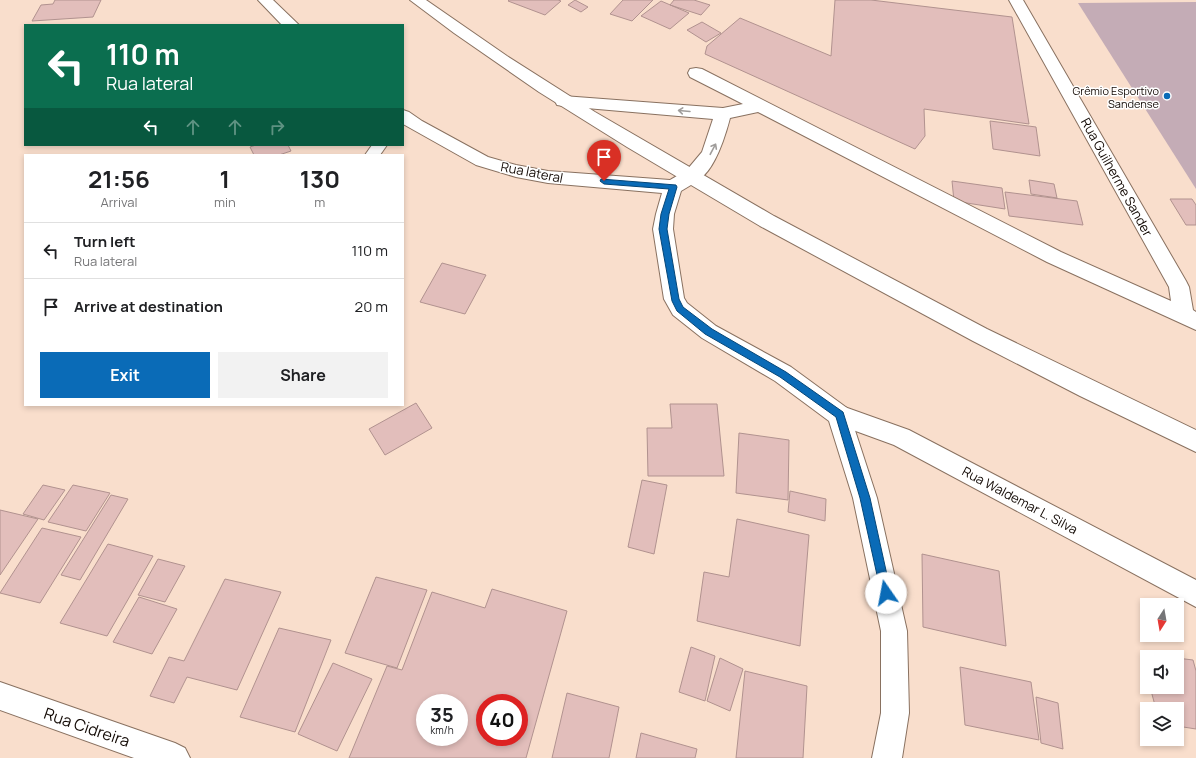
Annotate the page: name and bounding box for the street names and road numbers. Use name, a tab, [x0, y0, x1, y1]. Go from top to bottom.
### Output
street label: Rua Guilherme Sander	[1077, 115, 1157, 240]
street label: Rua lateral	[499, 157, 565, 187]
street label: Rua Waldemar L. Silva	[959, 462, 1081, 538]
street label: Rua Cidreira	[41, 702, 133, 752]

